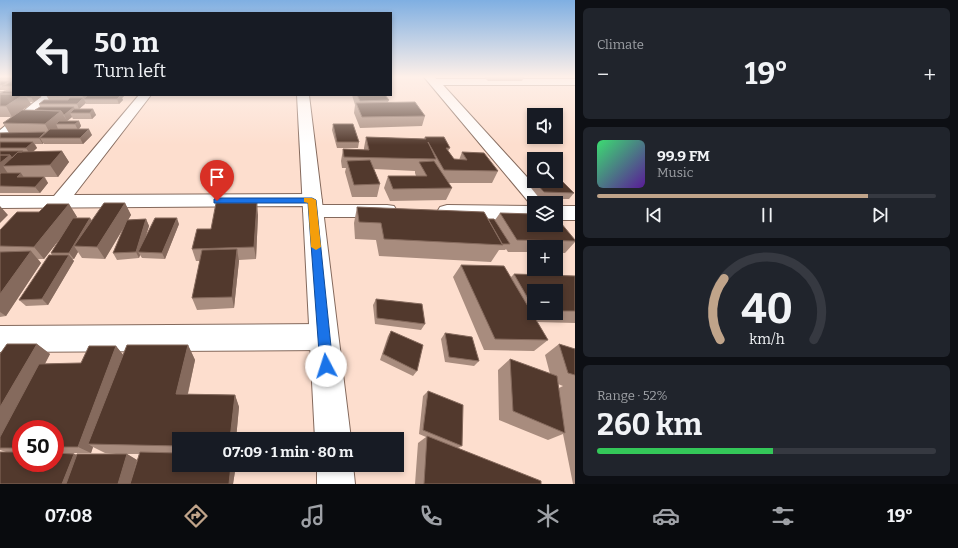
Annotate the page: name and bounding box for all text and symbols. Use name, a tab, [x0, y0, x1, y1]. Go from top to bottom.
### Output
text: 50 m	[94, 26, 159, 59]
icon: left	[28, 28, 80, 80]
text: Climate	[597, 37, 644, 52]
text: 19°	[744, 56, 788, 92]
text: Turn left	[94, 60, 166, 82]
text: −	[597, 61, 609, 88]
text: +	[923, 61, 936, 88]
map controls	[527, 108, 563, 320]
button: sound	[527, 108, 563, 144]
text: 99.9 FM	[657, 147, 710, 165]
button: search	[527, 152, 563, 188]
pin	[200, 160, 234, 201]
text: Music	[657, 165, 693, 180]
icon: arrive	[206, 166, 228, 188]
button: layers	[527, 196, 563, 232]
icon: previous	[643, 204, 665, 226]
icon: pause	[756, 204, 778, 226]
icon: next	[869, 204, 891, 226]
button: +	[527, 240, 563, 276]
text: 40	[741, 283, 792, 333]
button: −	[527, 284, 563, 320]
text: km/h	[749, 330, 784, 347]
position arrow	[305, 345, 347, 387]
text: Range · 52%	[597, 388, 668, 403]
text: 260 km	[597, 407, 702, 443]
speed limit sign: 50	[12, 420, 64, 472]
text: 07:09 · 1 min · 80 m	[223, 443, 353, 461]
icon: directions	[182, 502, 210, 530]
icon: music	[299, 502, 327, 530]
icon: phone	[417, 502, 445, 530]
icon: climate	[534, 502, 562, 530]
icon: car	[652, 502, 680, 530]
icon: filters	[769, 502, 797, 530]
text: 07:08	[45, 505, 92, 527]
text: 19°	[887, 505, 913, 527]

